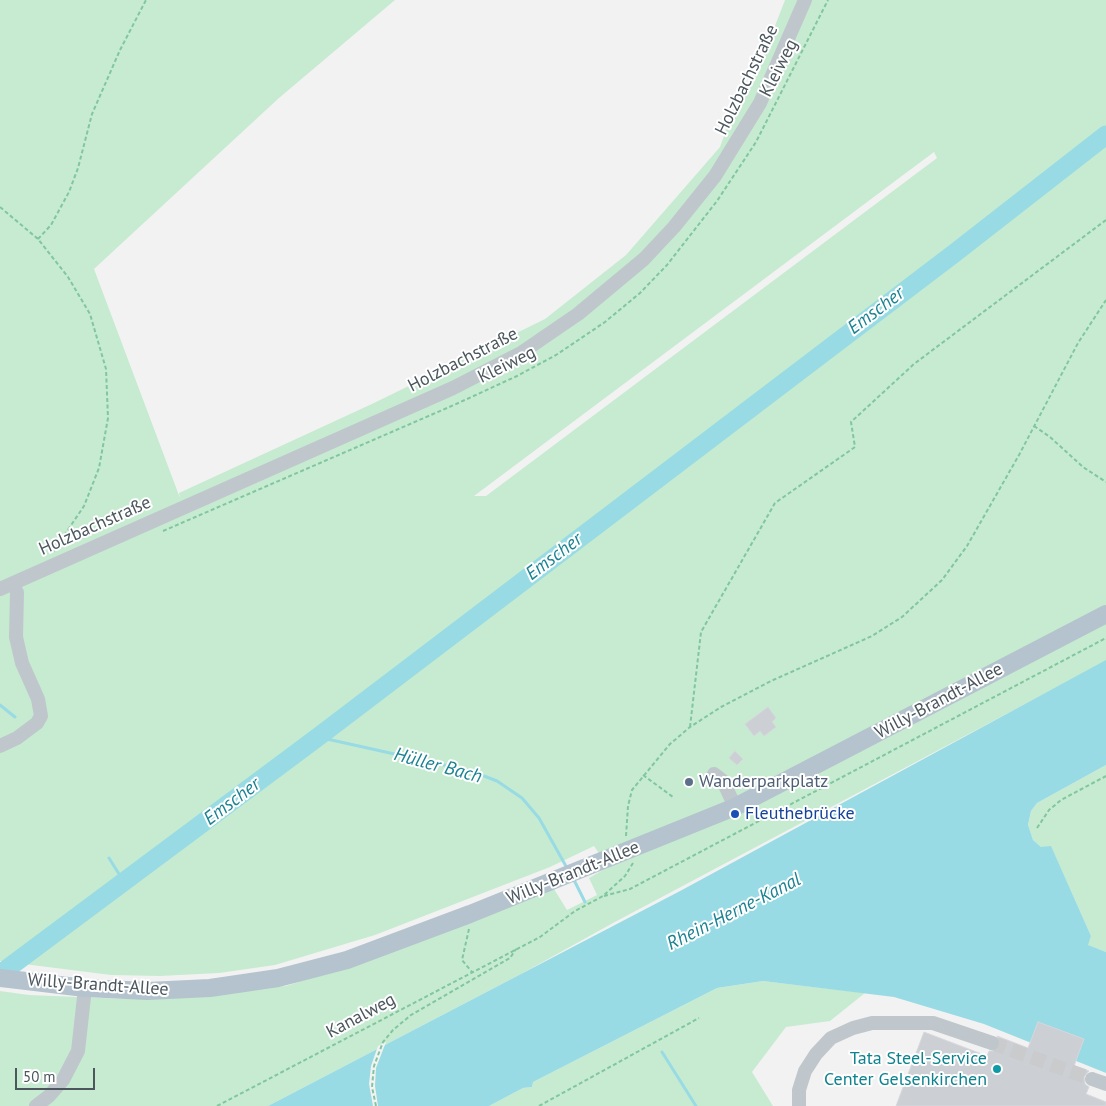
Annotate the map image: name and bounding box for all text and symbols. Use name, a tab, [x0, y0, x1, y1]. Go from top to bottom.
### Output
street label: Holzbachstraße	[711, 21, 783, 139]
street label: Kleiweg	[755, 36, 803, 100]
water label: Emscher	[843, 282, 909, 340]
street label: Holzbachstraße	[405, 323, 521, 397]
street label: Kleiweg	[474, 342, 540, 388]
street label: Holzbachstraße	[36, 492, 154, 560]
water label: Emscher	[521, 528, 587, 586]
street label: Willy-Brandt-Allee	[872, 658, 1006, 744]
water label: Hüller Bach	[392, 743, 484, 789]
place label: Wanderparkplatz	[699, 771, 828, 793]
water label: Emscher	[199, 773, 265, 831]
marker: Wanderparkplatz	[683, 776, 695, 788]
place label: Fleuthebrücke	[745, 803, 855, 825]
marker: Fleuthebrücke	[729, 808, 741, 820]
street label: Willy-Brandt-Allee	[503, 837, 643, 909]
water label: Rhein-Herne-Kanal	[663, 868, 805, 956]
street label: Willy-Brandt-Allee	[27, 969, 169, 1001]
street label: Kanalweg	[323, 989, 399, 1043]
place label: Tata Steel-Service Center Gelsenkirchen	[824, 1048, 987, 1090]
scale bar	[18, 1058, 98, 1090]
marker: Tata Steel-Service Center Gelsenkirchen	[991, 1063, 1003, 1075]
text: 50 m	[23, 1067, 56, 1086]

